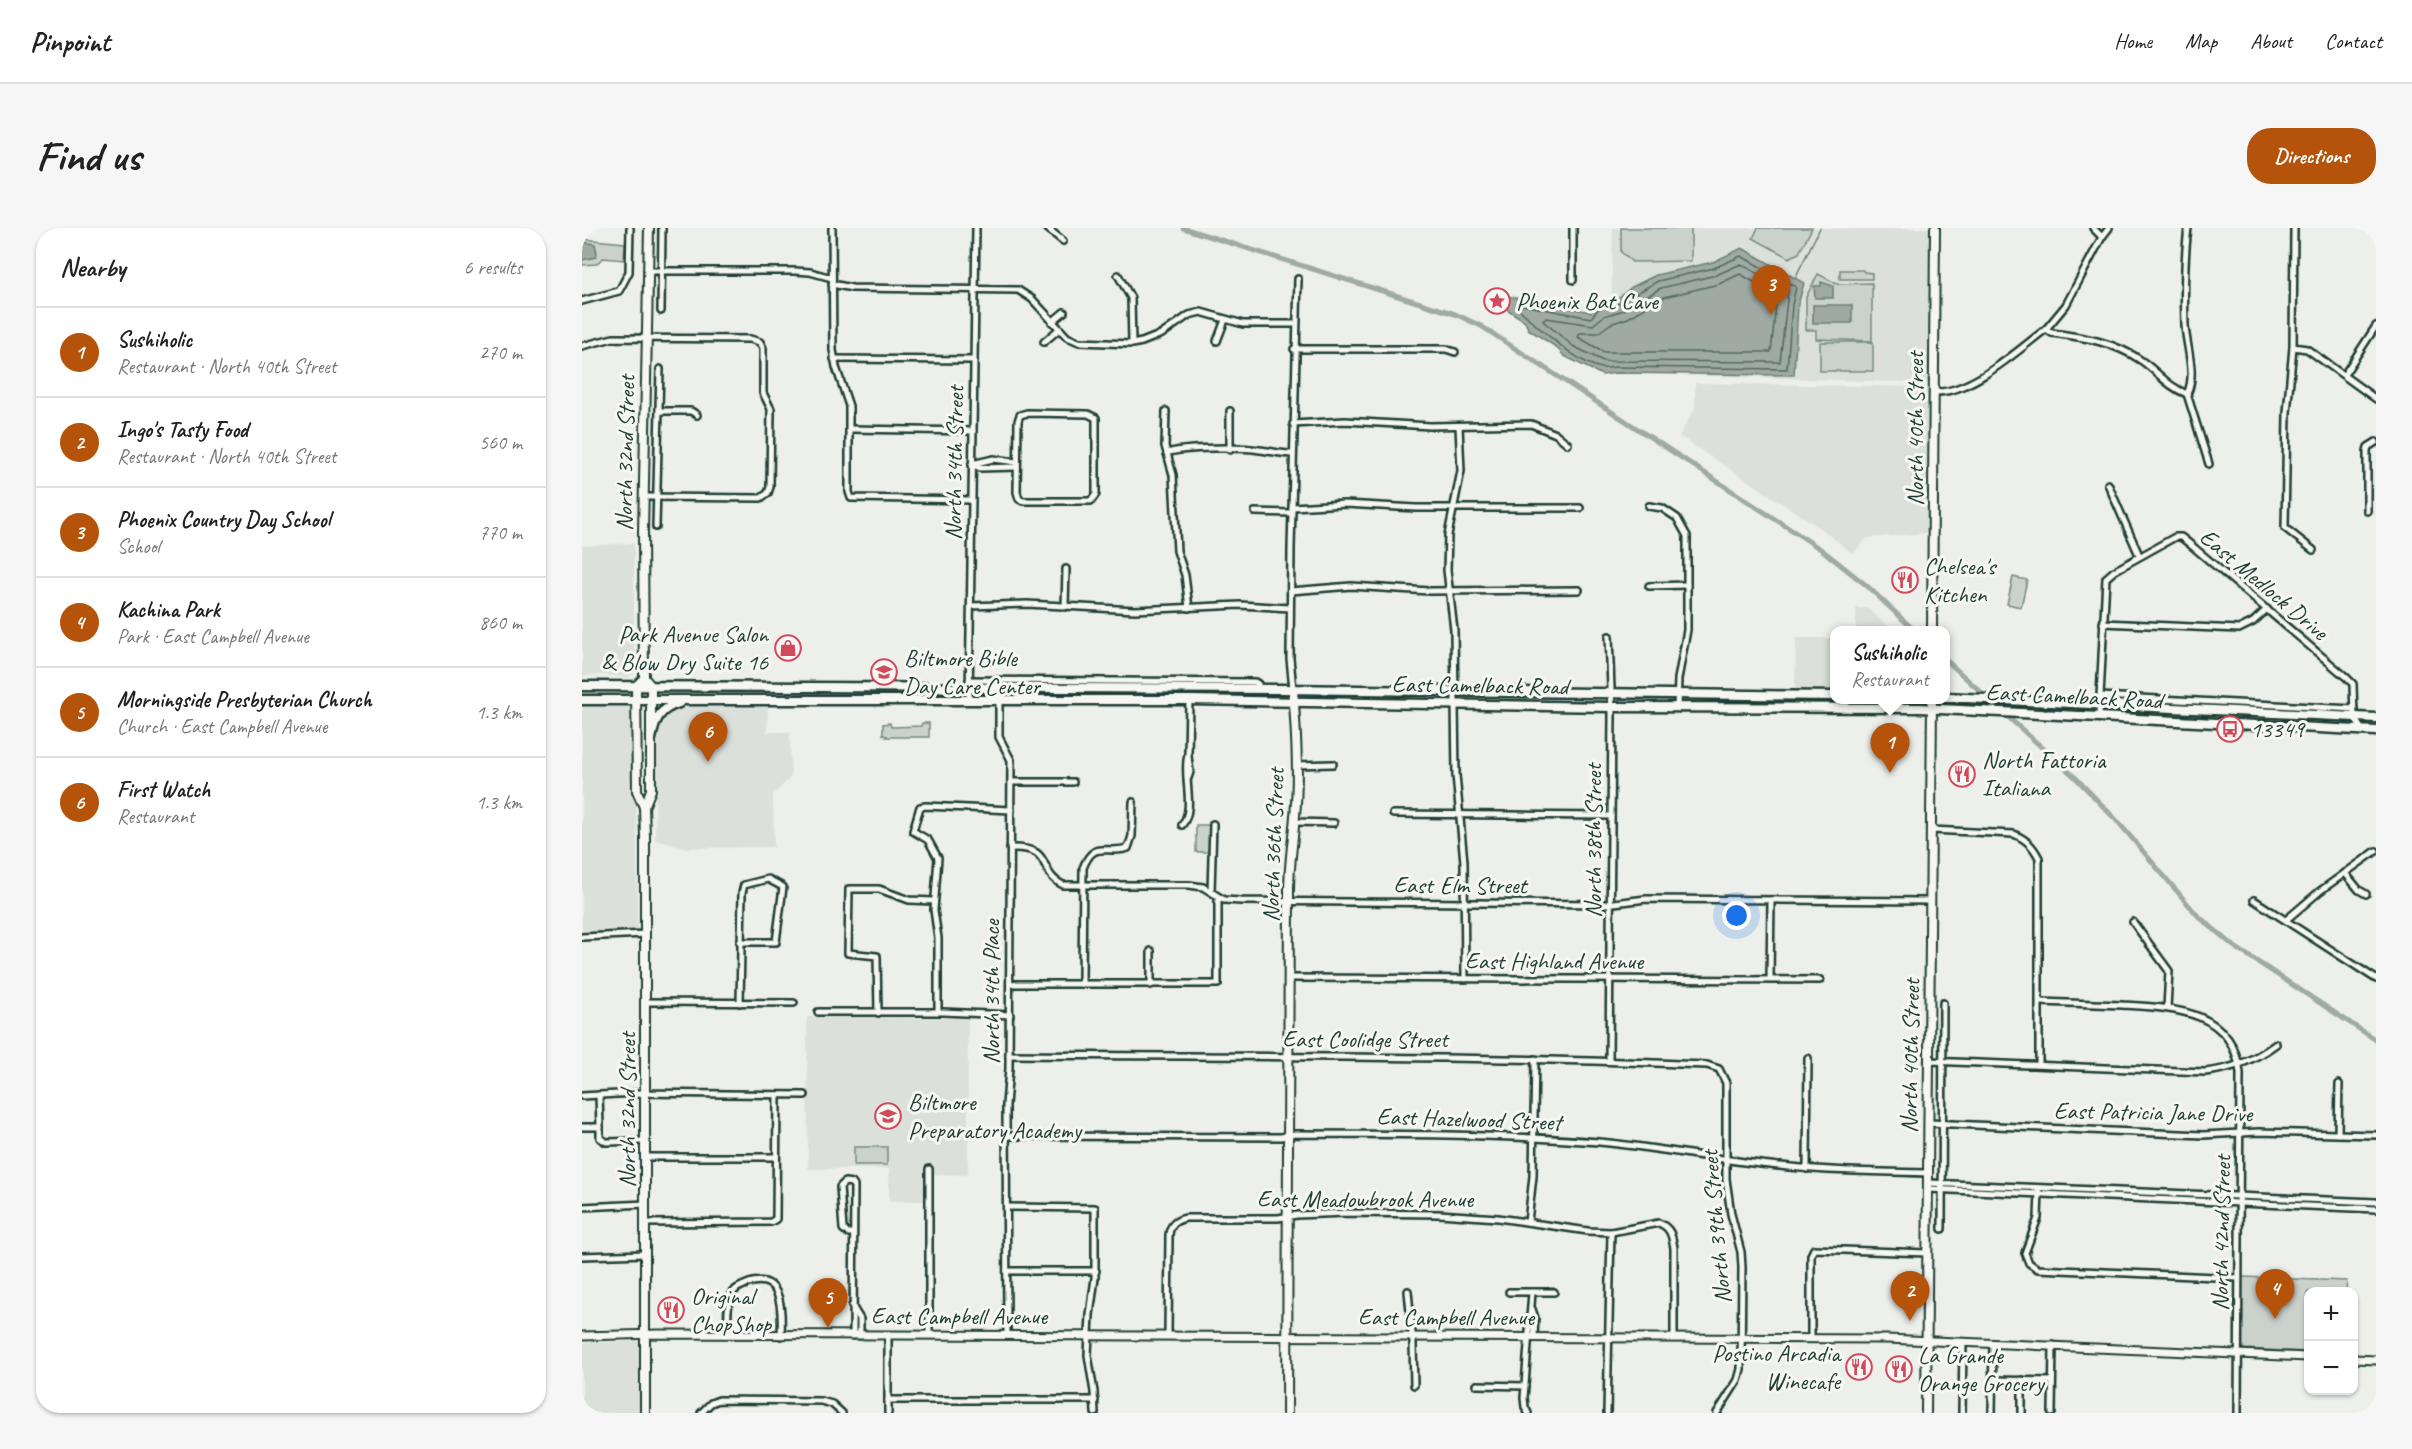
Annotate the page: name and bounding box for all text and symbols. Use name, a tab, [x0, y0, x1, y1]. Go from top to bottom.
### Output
text: Pinpoint	[30, 24, 110, 59]
text: Home	[2114, 28, 2152, 54]
text: Map	[2185, 28, 2217, 54]
text: About	[2250, 28, 2292, 54]
text: Contact	[2325, 28, 2382, 54]
button: Directions	[2247, 128, 2376, 184]
text: Find us	[36, 130, 141, 183]
text: Nearby	[60, 251, 125, 284]
text: 6 results	[463, 255, 522, 280]
pin: 3	[1752, 266, 1790, 315]
place icon: Phoenix Bat Cave	[1482, 286, 1512, 316]
place label: Phoenix Bat Cave	[1516, 286, 1660, 316]
text: Sushiholic	[117, 326, 192, 354]
text: 1	[75, 340, 84, 365]
text: 270 m	[479, 340, 522, 365]
street label: North 40th Street	[1900, 350, 1930, 506]
text: Restaurant · North 40th Street	[117, 354, 336, 379]
street label: North 32nd Street	[609, 373, 641, 531]
street label: North 34th Street	[938, 384, 970, 540]
text: Ingo's Tasty Food	[117, 416, 248, 444]
text: 2	[75, 430, 84, 455]
text: 560 m	[479, 430, 522, 455]
text: Restaurant · North 40th Street	[117, 444, 336, 469]
text: Phoenix Country Day School	[117, 506, 330, 534]
text: 3	[75, 520, 84, 545]
text: 770 m	[479, 520, 522, 545]
street label: East Medlock Drive	[2194, 522, 2336, 648]
text: School	[117, 534, 160, 559]
place label: Chelsea's Kitchen	[1924, 551, 1998, 609]
restaurant icon: Chelsea's Kitchen	[1890, 565, 1920, 595]
text: Kachina Park	[117, 596, 220, 624]
text: 4	[75, 610, 84, 635]
text: 860 m	[479, 610, 522, 635]
place label: Park Avenue Salon & Blow Dry Suite 16	[601, 619, 769, 677]
text: Park · East Campbell Avenue	[117, 624, 309, 649]
popup	[1830, 626, 1950, 704]
shop icon: Park Avenue Salon & Blow Dry Suite 16	[773, 633, 803, 663]
text: Sushiholic	[1851, 639, 1926, 667]
place label: Biltmore Bible Day Care Center	[904, 643, 1042, 701]
school or university icon: Biltmore Bible Day Care Center	[869, 657, 899, 687]
text: Restaurant	[1851, 667, 1929, 692]
street label: East Camelback Road	[1392, 668, 1572, 702]
street label: East Camelback Road	[1985, 676, 2166, 716]
text: Morningside Presbyterian Church	[117, 686, 372, 714]
text: 5	[75, 700, 84, 725]
text: 1.3 km	[476, 700, 522, 725]
pin: 6	[688, 712, 728, 762]
text: Church · East Campbell Avenue	[117, 714, 327, 739]
bus stop icon: 13349	[2215, 714, 2245, 744]
place label: 13349	[2250, 714, 2306, 744]
pin: 1	[1870, 724, 1910, 773]
place label: North Fattoria Italiana	[1982, 745, 2107, 803]
restaurant icon: North Fattoria Italiana	[1947, 759, 1977, 789]
street label: North 38th Street	[1578, 762, 1608, 918]
street label: North 36th Street	[1255, 765, 1291, 923]
text: First Watch	[117, 776, 210, 804]
text: 6	[75, 790, 84, 815]
text: 1.3 km	[476, 790, 522, 815]
text: Restaurant	[117, 804, 194, 829]
street label: East Elm Street	[1393, 870, 1529, 900]
your location	[1722, 901, 1751, 930]
street label: North 34th Place	[976, 918, 1006, 1064]
street label: East Highland Avenue	[1465, 946, 1645, 976]
street label: North 40th Street	[1894, 977, 1926, 1133]
street label: East Coolidge Street	[1282, 1024, 1450, 1054]
street label: North 32nd Street	[612, 1030, 642, 1188]
place label: Biltmore Preparatory Academy	[908, 1087, 1083, 1145]
street label: East Patricia Jane Drive	[2054, 1095, 2255, 1129]
school or university icon: Biltmore Preparatory Academy	[873, 1101, 903, 1131]
street label: East Hazelwood Street	[1376, 1101, 1565, 1137]
street label: North 39th Street	[1694, 1147, 1738, 1305]
street label: North 42nd Street	[2205, 1153, 2237, 1311]
street label: East Meadowbrook Avenue	[1257, 1184, 1475, 1214]
pin: 4	[2256, 1270, 2294, 1319]
pin: 2	[1890, 1272, 1930, 1321]
pin: 5	[808, 1278, 848, 1328]
place label: Original ChopShop	[691, 1281, 772, 1339]
map controls	[2304, 1287, 2358, 1395]
button: +	[2304, 1287, 2358, 1341]
restaurant icon: Original ChopShop	[656, 1295, 686, 1325]
street label: East Campbell Avenue	[871, 1301, 1049, 1331]
street label: East Campbell Avenue	[1358, 1302, 1536, 1332]
place label: Postino Arcadia Winecafe	[1712, 1338, 1842, 1396]
place label: La Grande Orange Grocery	[1918, 1340, 2046, 1398]
button: −	[2304, 1341, 2358, 1395]
restaurant icon: Postino Arcadia Winecafe	[1844, 1352, 1874, 1382]
restaurant icon: La Grande Orange Grocery	[1884, 1354, 1914, 1384]

